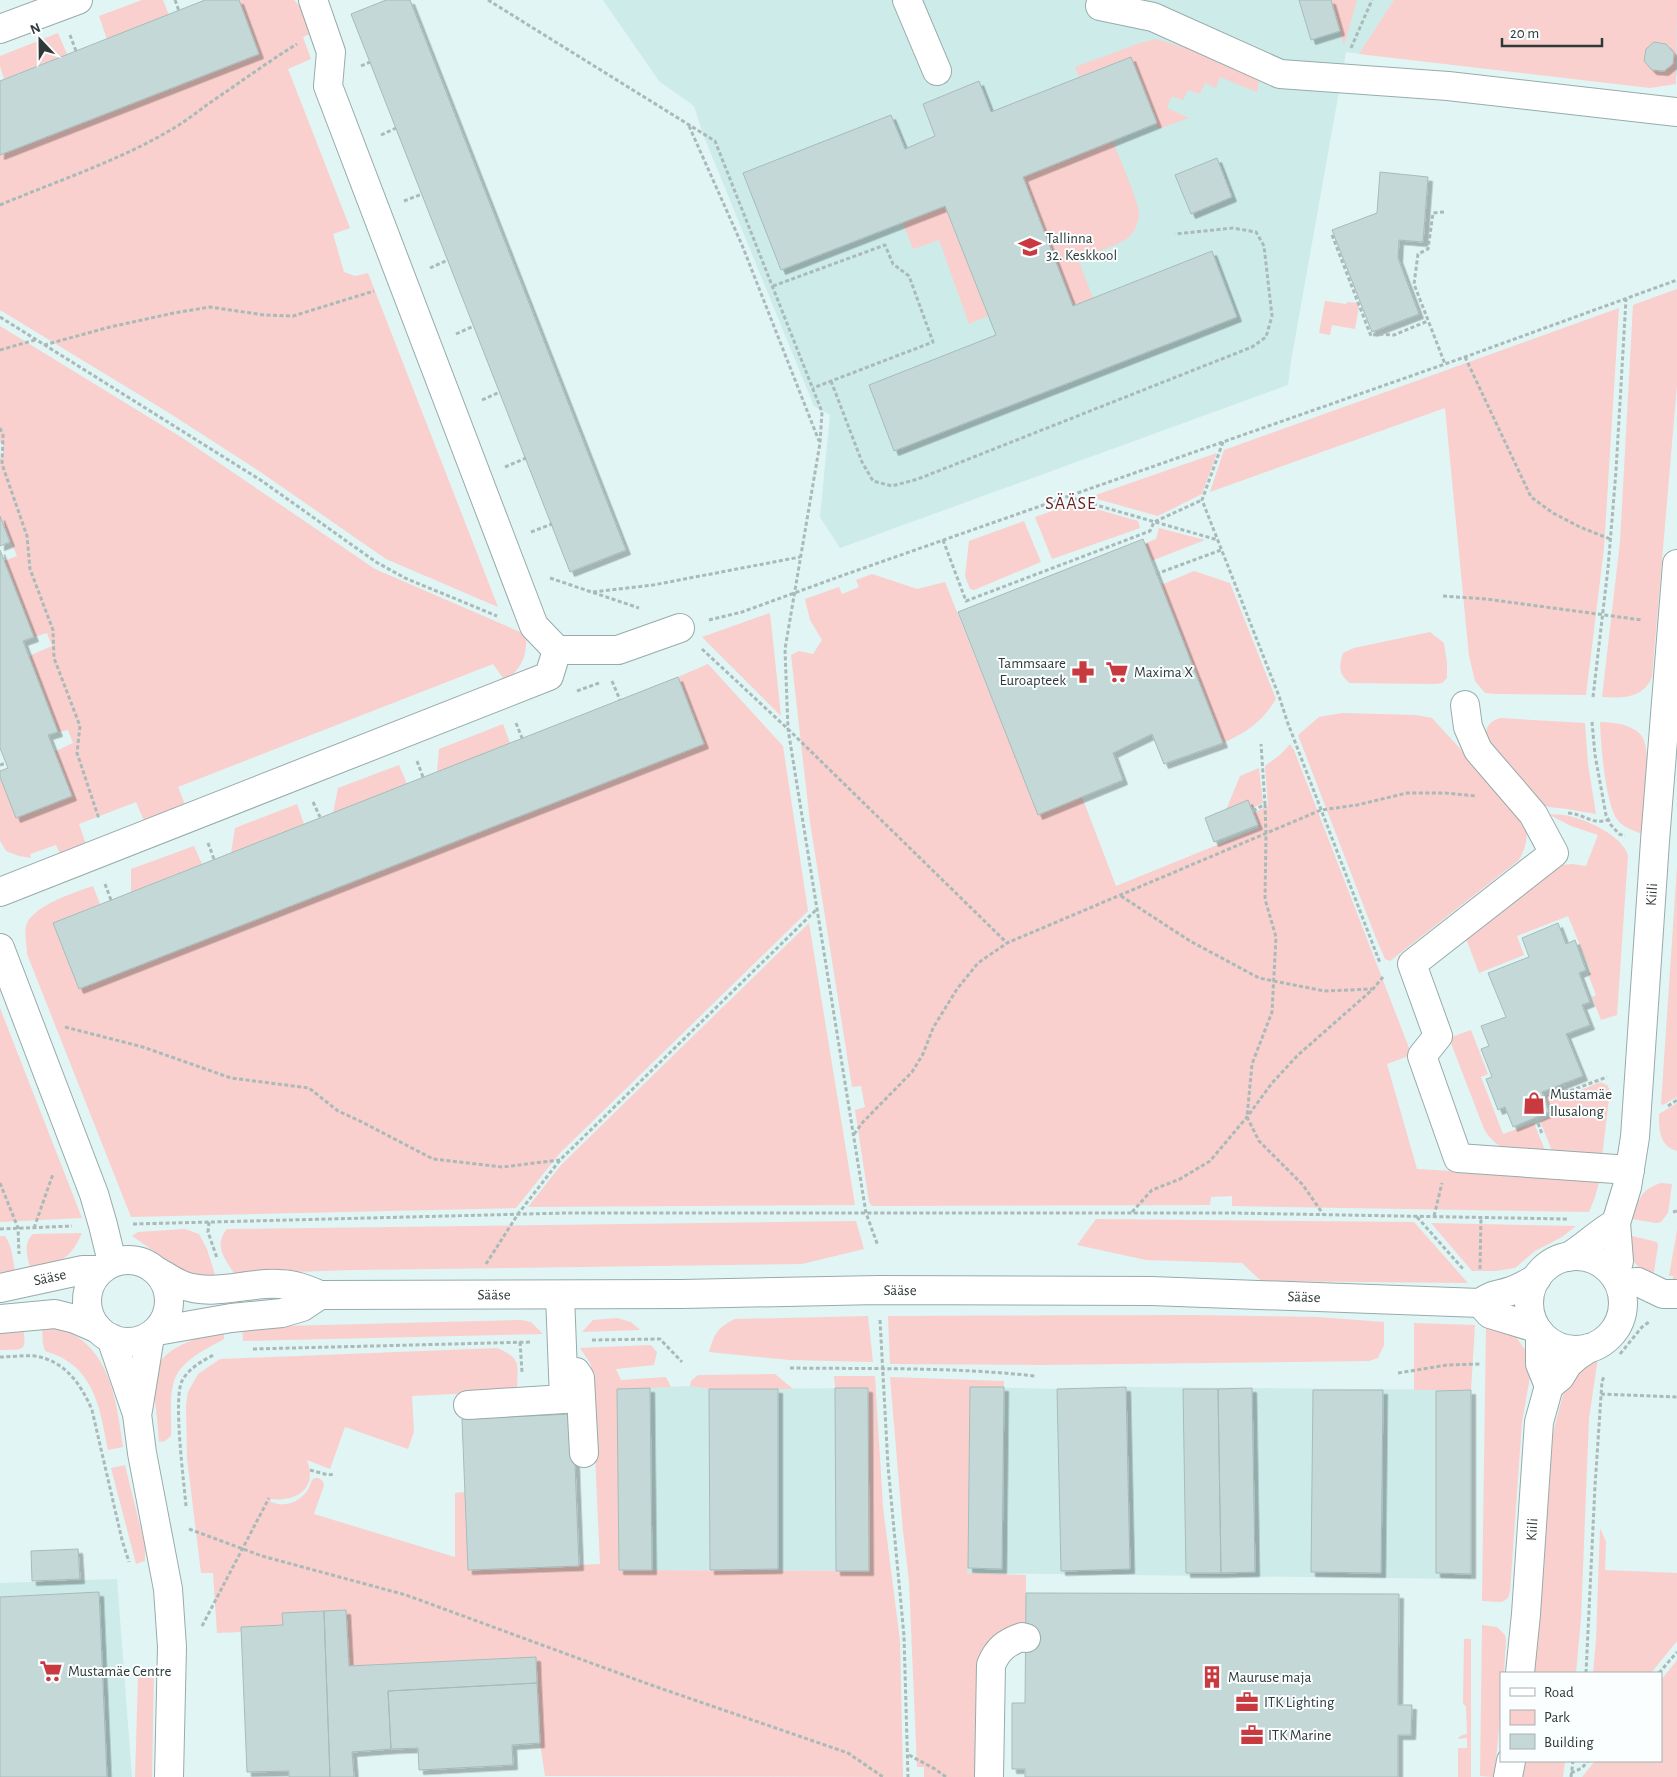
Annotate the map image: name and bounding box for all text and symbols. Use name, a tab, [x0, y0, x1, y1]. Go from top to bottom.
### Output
north arrow	[15, 15, 65, 65]
scale bar	[1502, 15, 1602, 47]
text: N	[28, 21, 43, 37]
text: 20 m	[1510, 26, 1539, 41]
place label: Tallinna 32. Keskkool	[1046, 231, 1117, 263]
school or university icon: Tallinna 32. Keskkool	[1017, 234, 1043, 260]
district label: SÄÄSE	[1045, 493, 1097, 513]
place label: Tammsaare Euroapteek	[998, 656, 1066, 688]
pharmacy icon: Tammsaare Euroapteek	[1070, 659, 1096, 685]
supermarket icon: Maxima X	[1104, 659, 1130, 685]
place label: Maxima X	[1134, 665, 1193, 680]
street label: Kiili	[1644, 883, 1660, 906]
place label: Mustamäe Ilusalong	[1550, 1087, 1612, 1119]
shop icon: Mustamäe Ilusalong	[1521, 1090, 1547, 1116]
street label: Sääse	[32, 1267, 68, 1289]
street label: Sääse	[883, 1283, 917, 1298]
street label: Sääse	[477, 1287, 511, 1303]
street label: Sääse	[1287, 1289, 1321, 1305]
street label: Kiili	[1524, 1518, 1540, 1541]
supermarket icon: Mustamäe Centre	[38, 1658, 64, 1684]
place label: Mustamäe Centre	[68, 1664, 171, 1679]
building icon: Mauruse maja	[1199, 1664, 1225, 1690]
place label: Mauruse maja	[1228, 1670, 1311, 1685]
legend	[1500, 1672, 1662, 1762]
text: Road	[1544, 1685, 1574, 1700]
office icon: ITK Lighting	[1234, 1689, 1260, 1715]
place label: ITK Lighting	[1264, 1695, 1335, 1710]
text: Park	[1544, 1710, 1570, 1725]
office icon: ITK Marine	[1239, 1722, 1265, 1748]
place label: ITK Marine	[1268, 1728, 1332, 1743]
text: Building	[1544, 1735, 1594, 1750]

